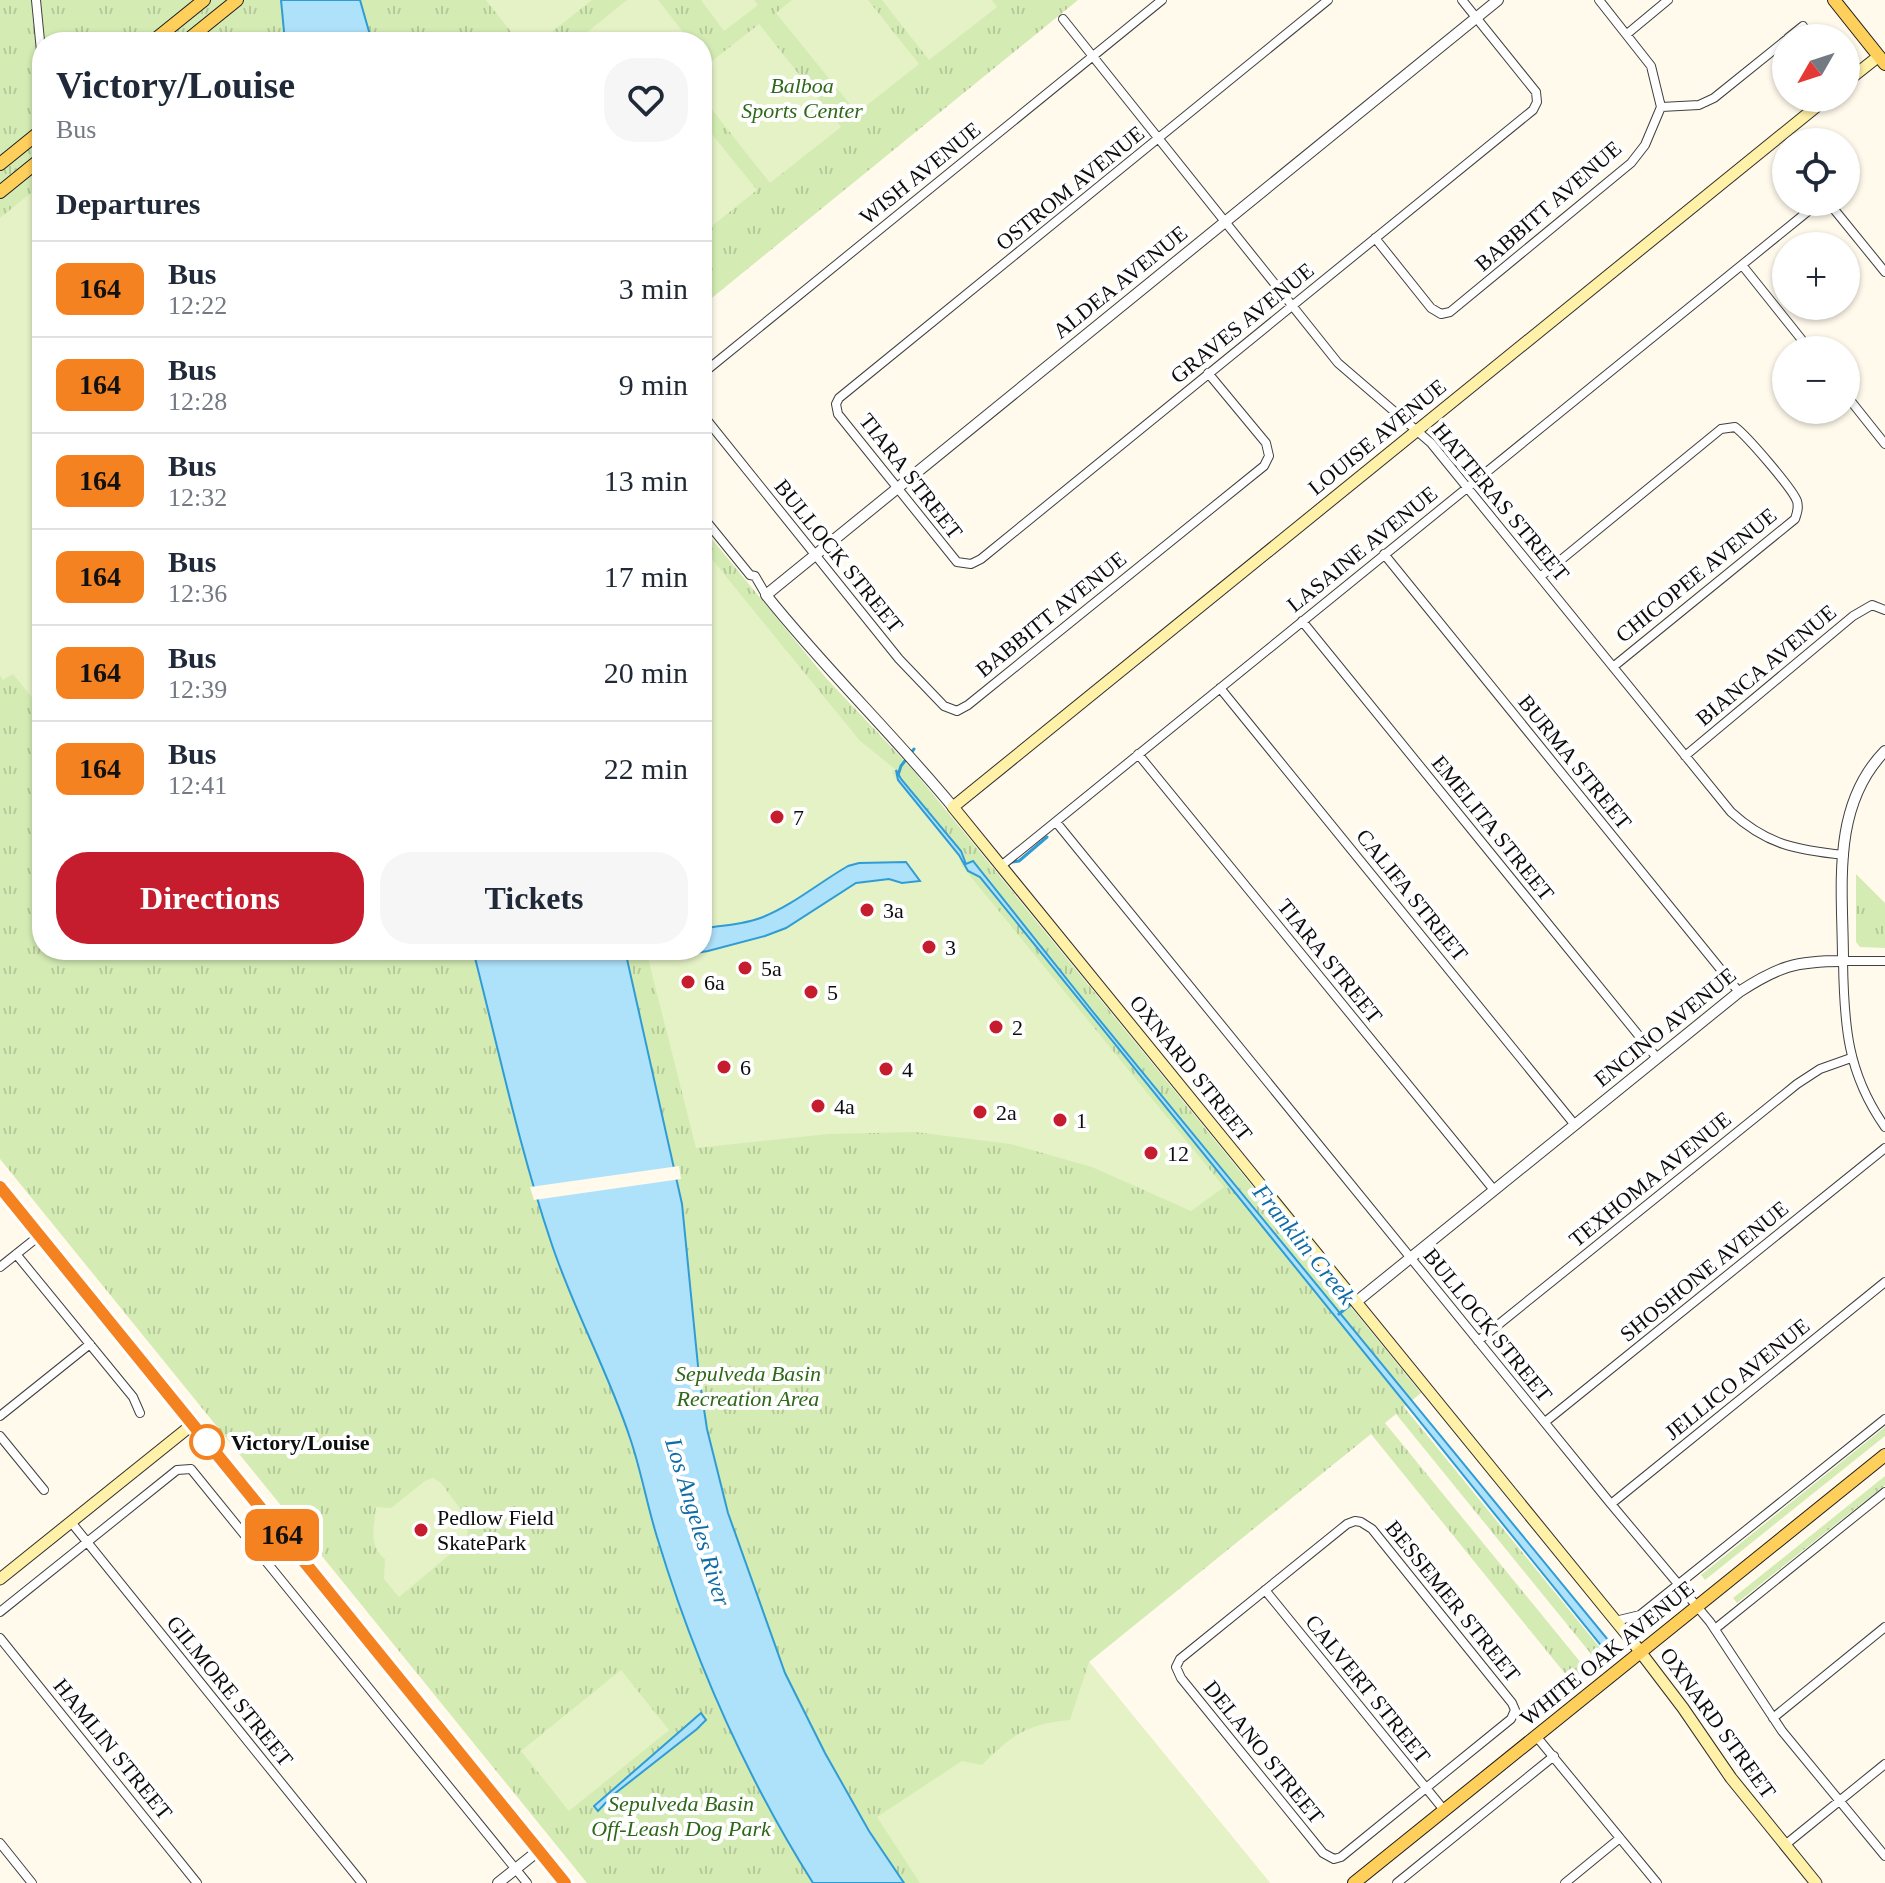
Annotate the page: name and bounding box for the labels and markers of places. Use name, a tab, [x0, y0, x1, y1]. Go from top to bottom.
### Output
place label: 7	[793, 805, 804, 830]
marker: 7	[768, 808, 786, 826]
place label: 3a	[883, 898, 904, 923]
marker: 3a	[858, 901, 876, 919]
place label: 3	[945, 935, 956, 960]
marker: 3	[920, 938, 938, 956]
place label: 5a	[761, 956, 782, 981]
marker: 5a	[736, 959, 754, 977]
place label: 6a	[704, 970, 725, 995]
marker: 6a	[679, 973, 697, 991]
place label: 5	[827, 980, 838, 1005]
marker: 5	[802, 983, 820, 1001]
place label: 2	[1012, 1015, 1023, 1040]
marker: 2	[987, 1018, 1005, 1036]
place label: 6	[740, 1055, 751, 1080]
place label: 4	[902, 1057, 913, 1082]
marker: 6	[715, 1058, 733, 1076]
marker: 4	[877, 1060, 895, 1078]
place label: 4a	[834, 1094, 855, 1119]
marker: 4a	[809, 1097, 827, 1115]
place label: 2a	[996, 1100, 1017, 1125]
marker: 2a	[971, 1103, 989, 1121]
place label: 1	[1076, 1108, 1087, 1133]
marker: 1	[1051, 1111, 1069, 1129]
place label: 12	[1167, 1141, 1189, 1166]
marker: 12	[1142, 1144, 1160, 1162]
marker: Victory/Louise	[190, 1425, 224, 1459]
place label: Victory/Louise	[231, 1430, 370, 1455]
place label: Pedlow Field SkatePark	[437, 1505, 554, 1555]
marker: Pedlow Field SkatePark	[412, 1521, 430, 1539]

